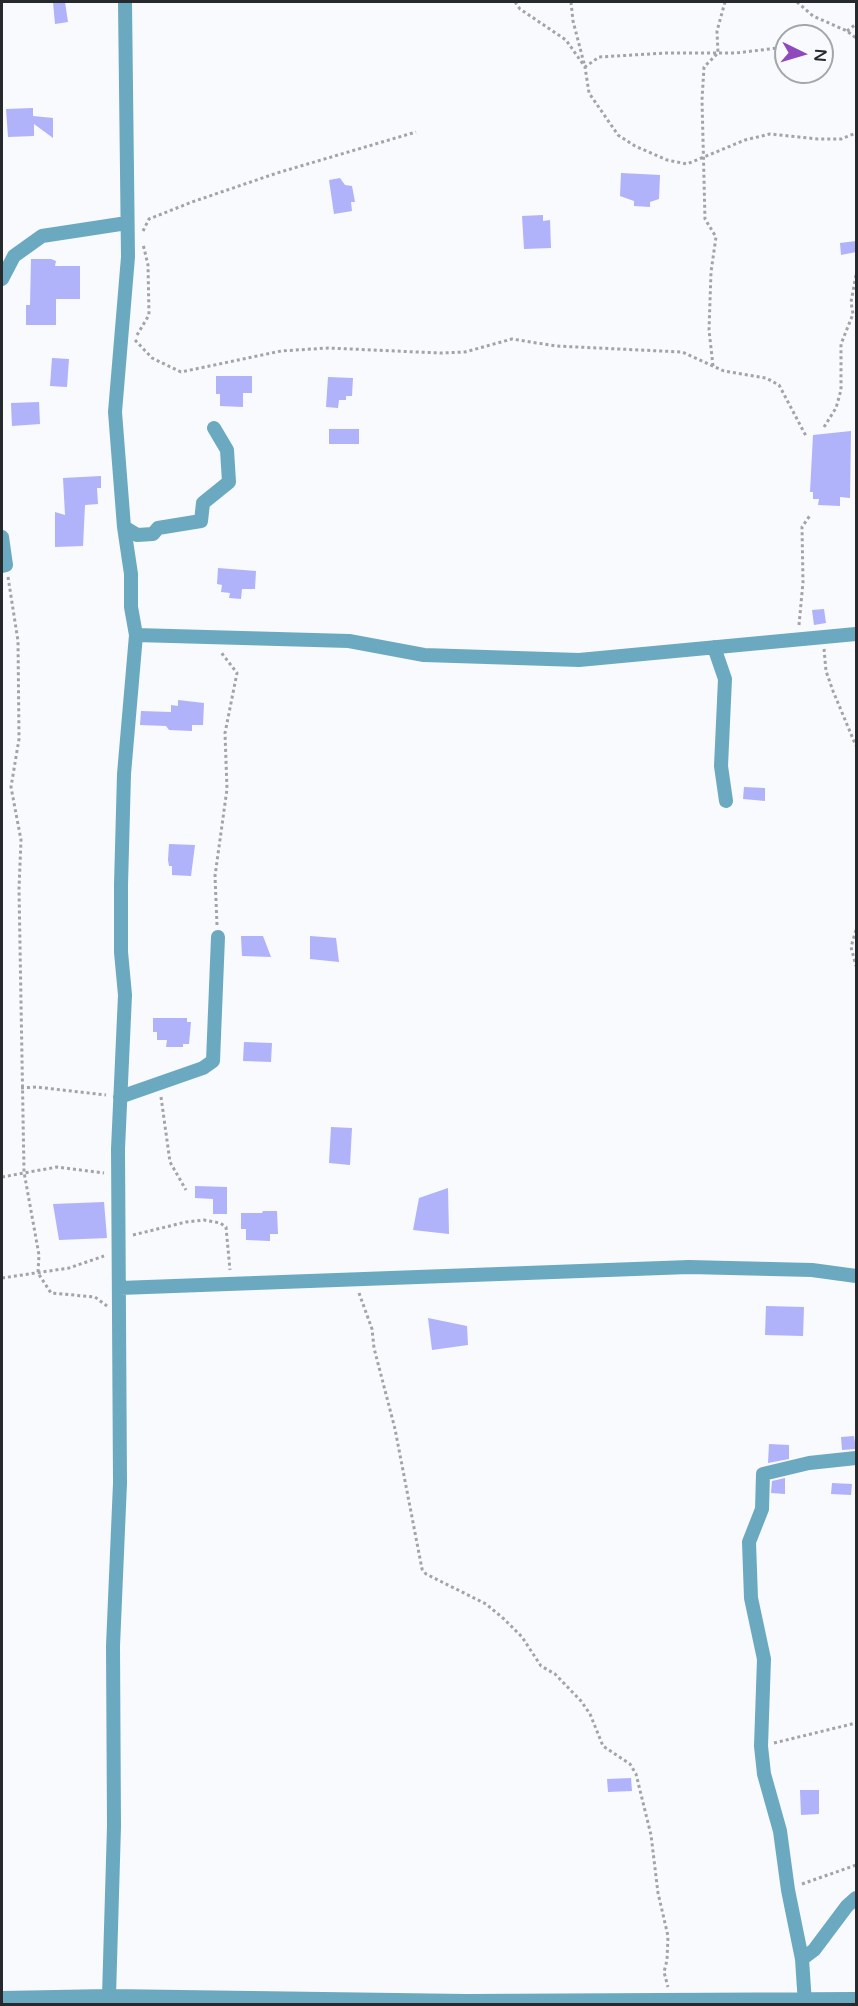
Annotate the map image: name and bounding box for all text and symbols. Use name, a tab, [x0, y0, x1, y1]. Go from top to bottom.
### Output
north arrow	[774, 24, 834, 84]
text: N	[809, 48, 830, 63]

